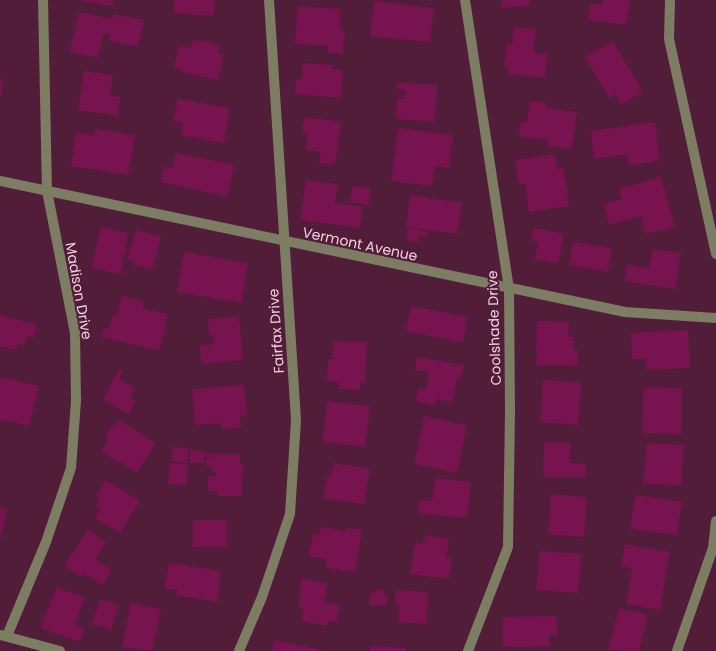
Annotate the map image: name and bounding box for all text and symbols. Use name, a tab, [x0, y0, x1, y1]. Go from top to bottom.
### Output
street label: Vermont Avenue	[301, 222, 420, 266]
street label: Madison Drive	[61, 241, 97, 342]
street label: Coolshade Drive	[482, 270, 506, 386]
street label: Fairfax Drive	[263, 288, 289, 374]

